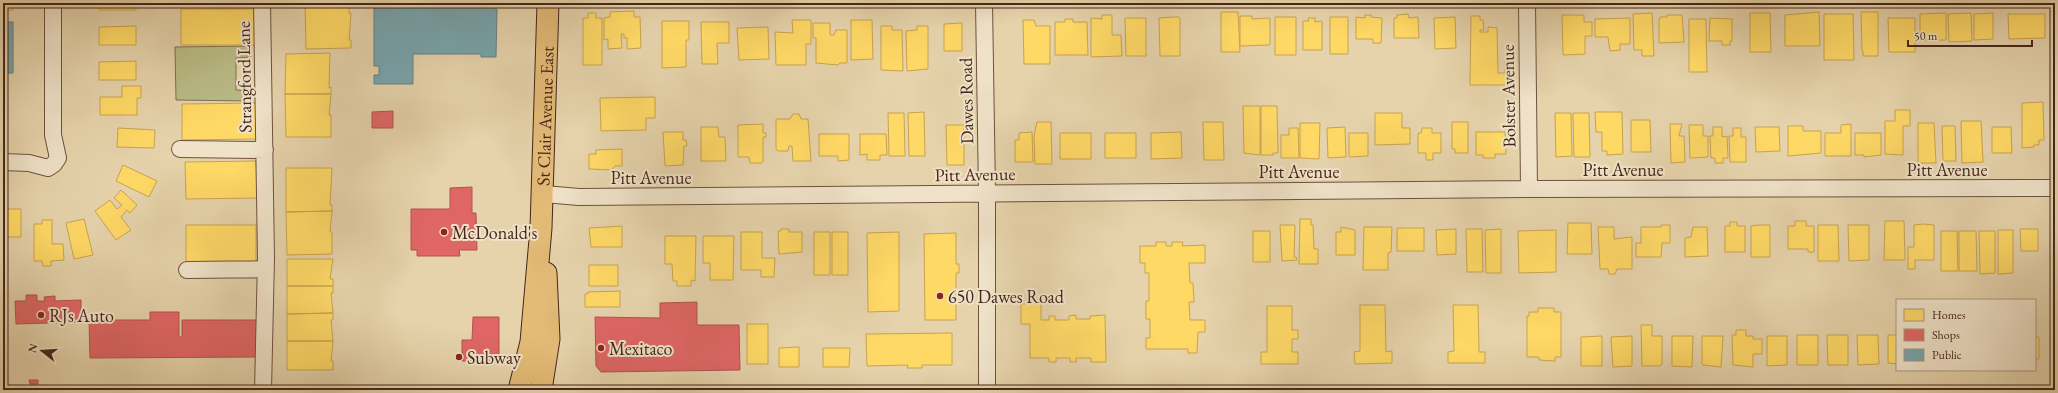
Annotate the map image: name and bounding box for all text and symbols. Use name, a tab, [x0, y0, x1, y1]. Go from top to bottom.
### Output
street label: Strangford Lane	[232, 21, 256, 133]
scale bar	[1908, 22, 2032, 48]
text: 50 m	[1914, 28, 1938, 44]
street label: Bolster Avenue	[1496, 44, 1520, 148]
street label: St Clair Avenue East	[531, 45, 558, 186]
street label: Dawes Road	[954, 57, 978, 144]
street label: Pitt Avenue	[1583, 158, 1663, 181]
street label: Pitt Avenue	[1907, 158, 1987, 181]
street label: Pitt Avenue	[1259, 160, 1339, 183]
street label: Pitt Avenue	[934, 162, 1016, 186]
street label: Pitt Avenue	[611, 166, 691, 189]
place label: McDonald's	[452, 221, 537, 244]
marker: McDonald's	[439, 227, 449, 237]
place label: 650 Dawes Road	[948, 285, 1065, 308]
marker: 650 Dawes Road	[935, 291, 945, 301]
legend	[1896, 299, 2036, 371]
place label: RJs Auto	[49, 304, 114, 327]
text: Homes	[1932, 307, 1966, 323]
marker: RJs Auto	[36, 310, 46, 320]
text: Shops	[1932, 327, 1960, 343]
north arrow	[22, 331, 62, 371]
place label: Mexitaco	[609, 337, 673, 360]
text: N	[24, 342, 40, 354]
marker: Mexitaco	[596, 343, 606, 353]
place label: Subway	[467, 346, 521, 369]
text: Public	[1932, 347, 1962, 363]
marker: Subway	[454, 352, 464, 362]

